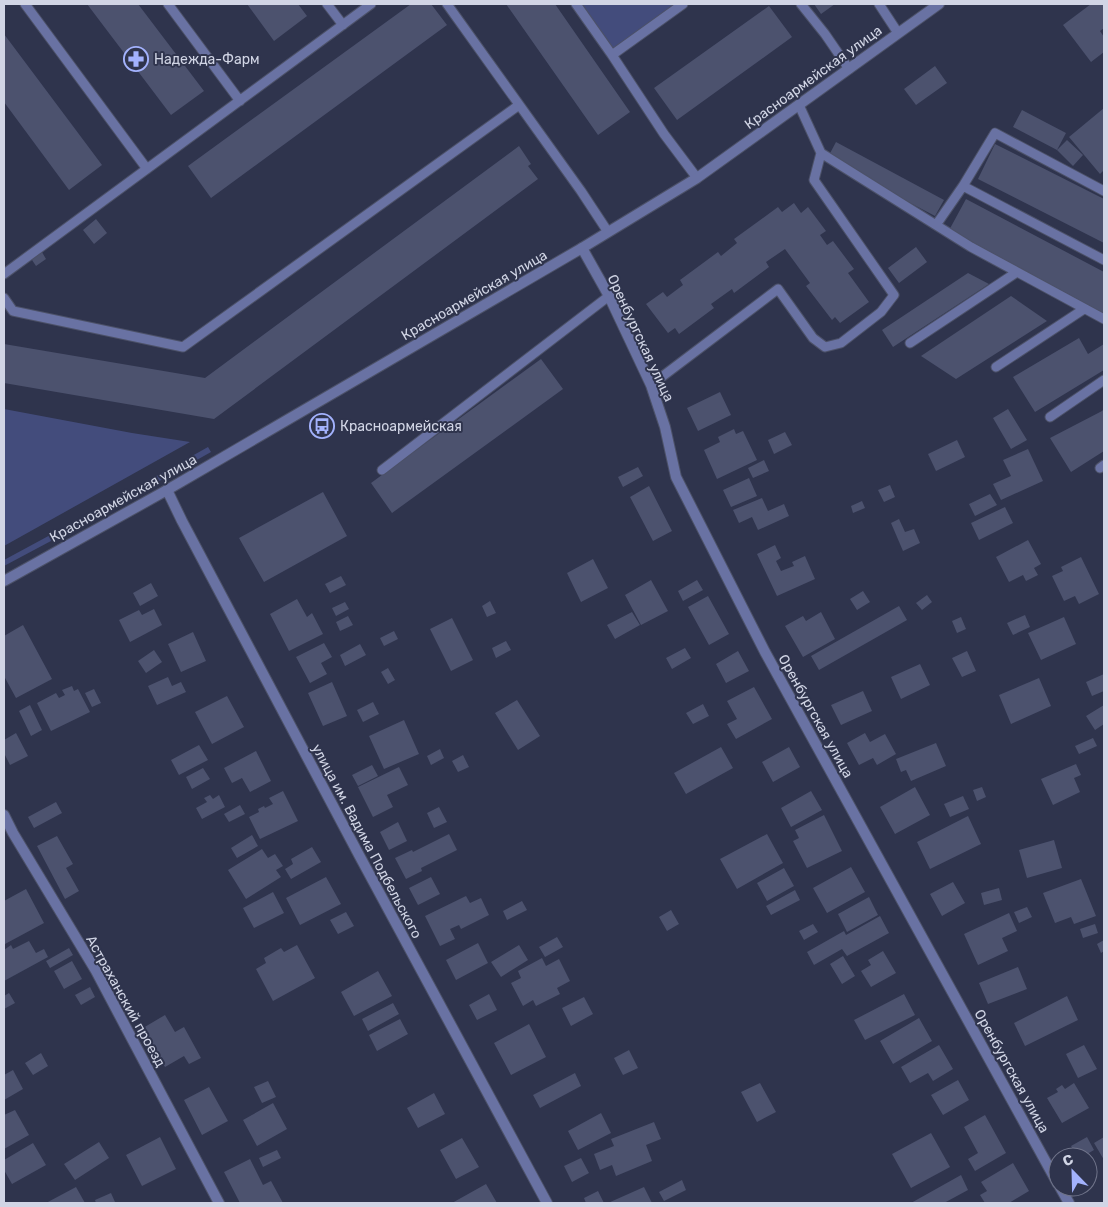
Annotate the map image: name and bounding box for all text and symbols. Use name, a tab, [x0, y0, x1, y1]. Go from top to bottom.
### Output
street label: Красноармейская улица	[741, 22, 885, 133]
pharmacy icon: Надежда-Фарм	[123, 46, 149, 72]
place label: Надежда-Фарм	[154, 51, 260, 68]
street label: Красноармейская улица	[398, 247, 550, 344]
street label: Оренбургская улица	[604, 272, 678, 405]
bus stop icon: Красноармейская	[309, 413, 335, 439]
place label: Красноармейская	[340, 418, 462, 435]
street label: Красноармейская улица	[47, 451, 200, 546]
street label: Оренбургская улица	[775, 652, 857, 781]
street label: улица им. Вадима Подбельского	[308, 741, 425, 941]
street label: Астраханский проезд	[82, 932, 169, 1070]
street label: Оренбургская улица	[971, 1007, 1053, 1136]
north arrow	[1048, 1147, 1098, 1197]
text: С	[1060, 1151, 1076, 1170]

